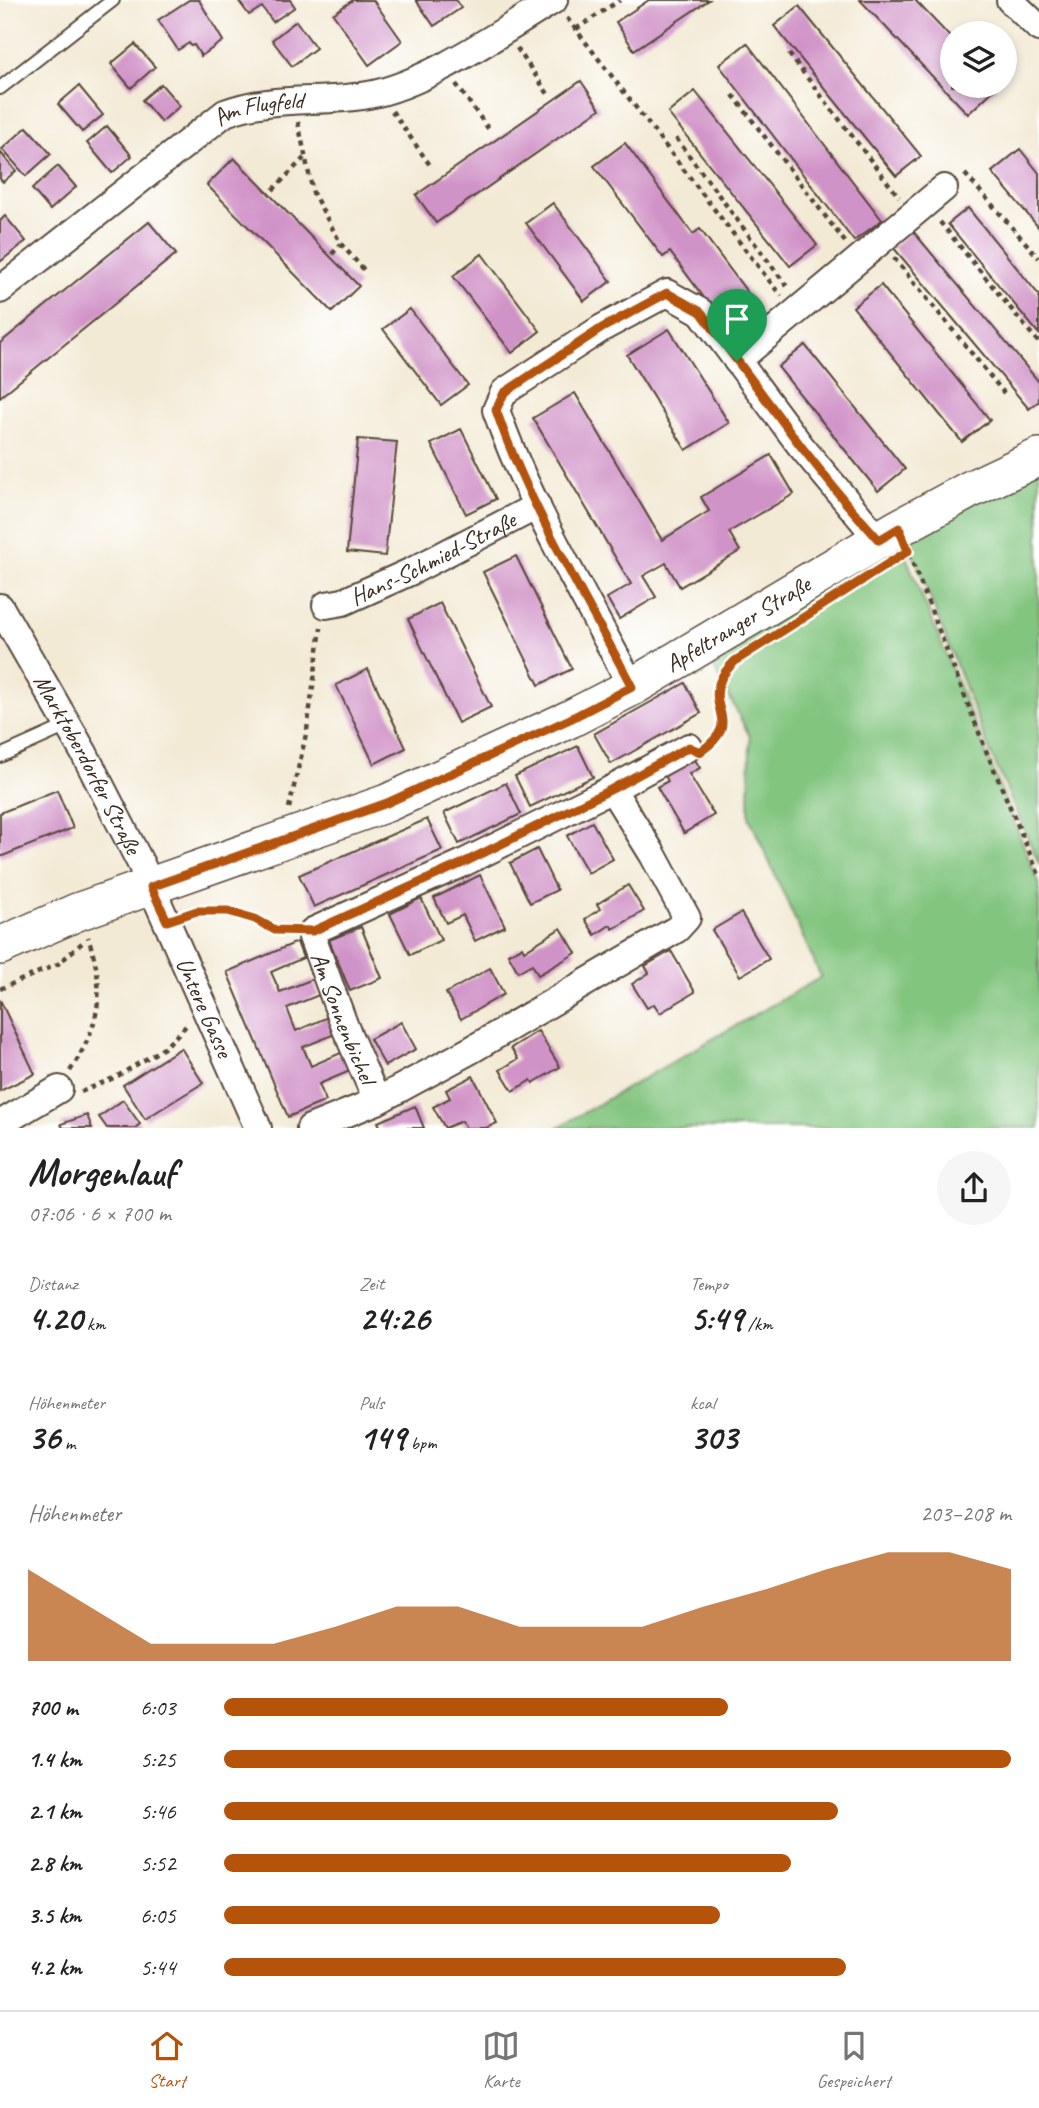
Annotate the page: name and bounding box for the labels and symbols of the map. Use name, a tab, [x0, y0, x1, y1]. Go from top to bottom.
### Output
street label: Am Flugfeld	[206, 85, 308, 132]
pin	[707, 289, 767, 361]
street label: Hans-Schmied-Straße	[345, 504, 523, 612]
street label: Apfeltranger Straße	[660, 568, 818, 679]
street label: Marktoberdorfer Straße	[27, 669, 149, 861]
street label: Am Sonnenbichel	[304, 948, 384, 1092]
street label: Untere Gasse	[169, 953, 241, 1064]

